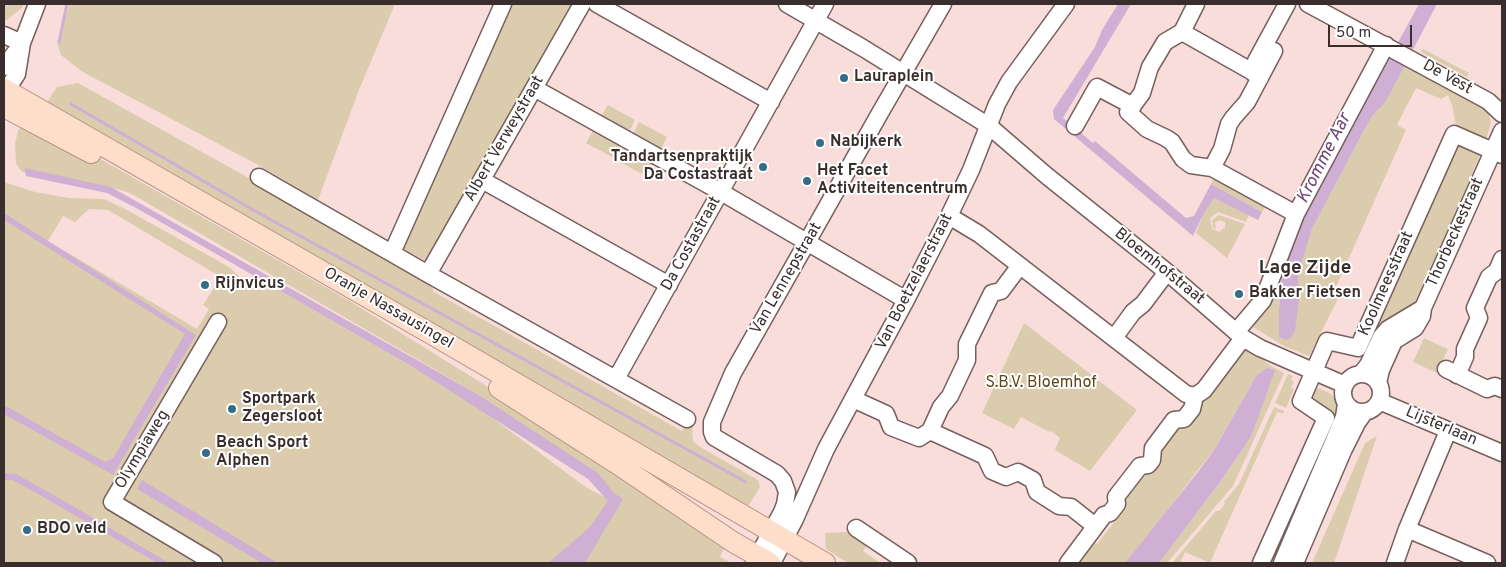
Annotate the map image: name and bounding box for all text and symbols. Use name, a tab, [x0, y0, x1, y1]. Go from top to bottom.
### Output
scale bar	[1331, 15, 1415, 47]
text: 50 m	[1336, 24, 1371, 43]
street label: De Vest	[1419, 57, 1475, 99]
place label: Lauraplein	[854, 68, 934, 88]
marker: Lauraplein	[838, 72, 850, 84]
street label: Albert Verweystraat	[461, 73, 549, 205]
water label: Kromme Aar	[1293, 110, 1357, 208]
place label: Nabijkerk	[830, 133, 902, 153]
marker: Nabijkerk	[814, 137, 826, 149]
place label: Tandartsenpraktijk Da Costastraat	[611, 148, 753, 186]
marker: Tandartsenpraktijk Da Costastraat	[757, 161, 769, 173]
place label: Het Facet Activiteitencentrum	[817, 162, 968, 200]
marker: Het Facet Activiteitencentrum	[801, 175, 813, 187]
street label: Thorbeckestraat	[1423, 175, 1489, 291]
street label: Da Costastraat	[658, 193, 726, 295]
street label: Van Boetzelaerstraat	[872, 211, 958, 353]
street label: Van Lennepstraat	[747, 220, 827, 338]
street label: Bloemhofstraat	[1110, 225, 1208, 309]
street label: Koolmeesstraat	[1355, 229, 1419, 339]
district label: Lage Zijde	[1259, 258, 1351, 280]
street label: Oranje Nassausingel	[320, 264, 456, 354]
place label: Rijnvicus	[215, 275, 284, 295]
marker: Rijnvicus	[199, 279, 211, 291]
place label: Bakker Fietsen	[1249, 284, 1361, 304]
marker: Bakker Fietsen	[1233, 288, 1245, 300]
park label: S.B.V. Bloemhof	[985, 374, 1097, 394]
place label: Sportpark Zegersloot	[242, 390, 323, 428]
marker: Sportpark Zegersloot	[226, 403, 238, 415]
street label: Lijsterlaan	[1402, 403, 1480, 451]
street label: Olympiaweg	[112, 407, 174, 493]
place label: Beach Sport Alphen	[216, 434, 308, 472]
marker: Beach Sport Alphen	[200, 447, 212, 459]
place label: BDO veld	[37, 520, 106, 540]
marker: BDO veld	[21, 524, 33, 536]

